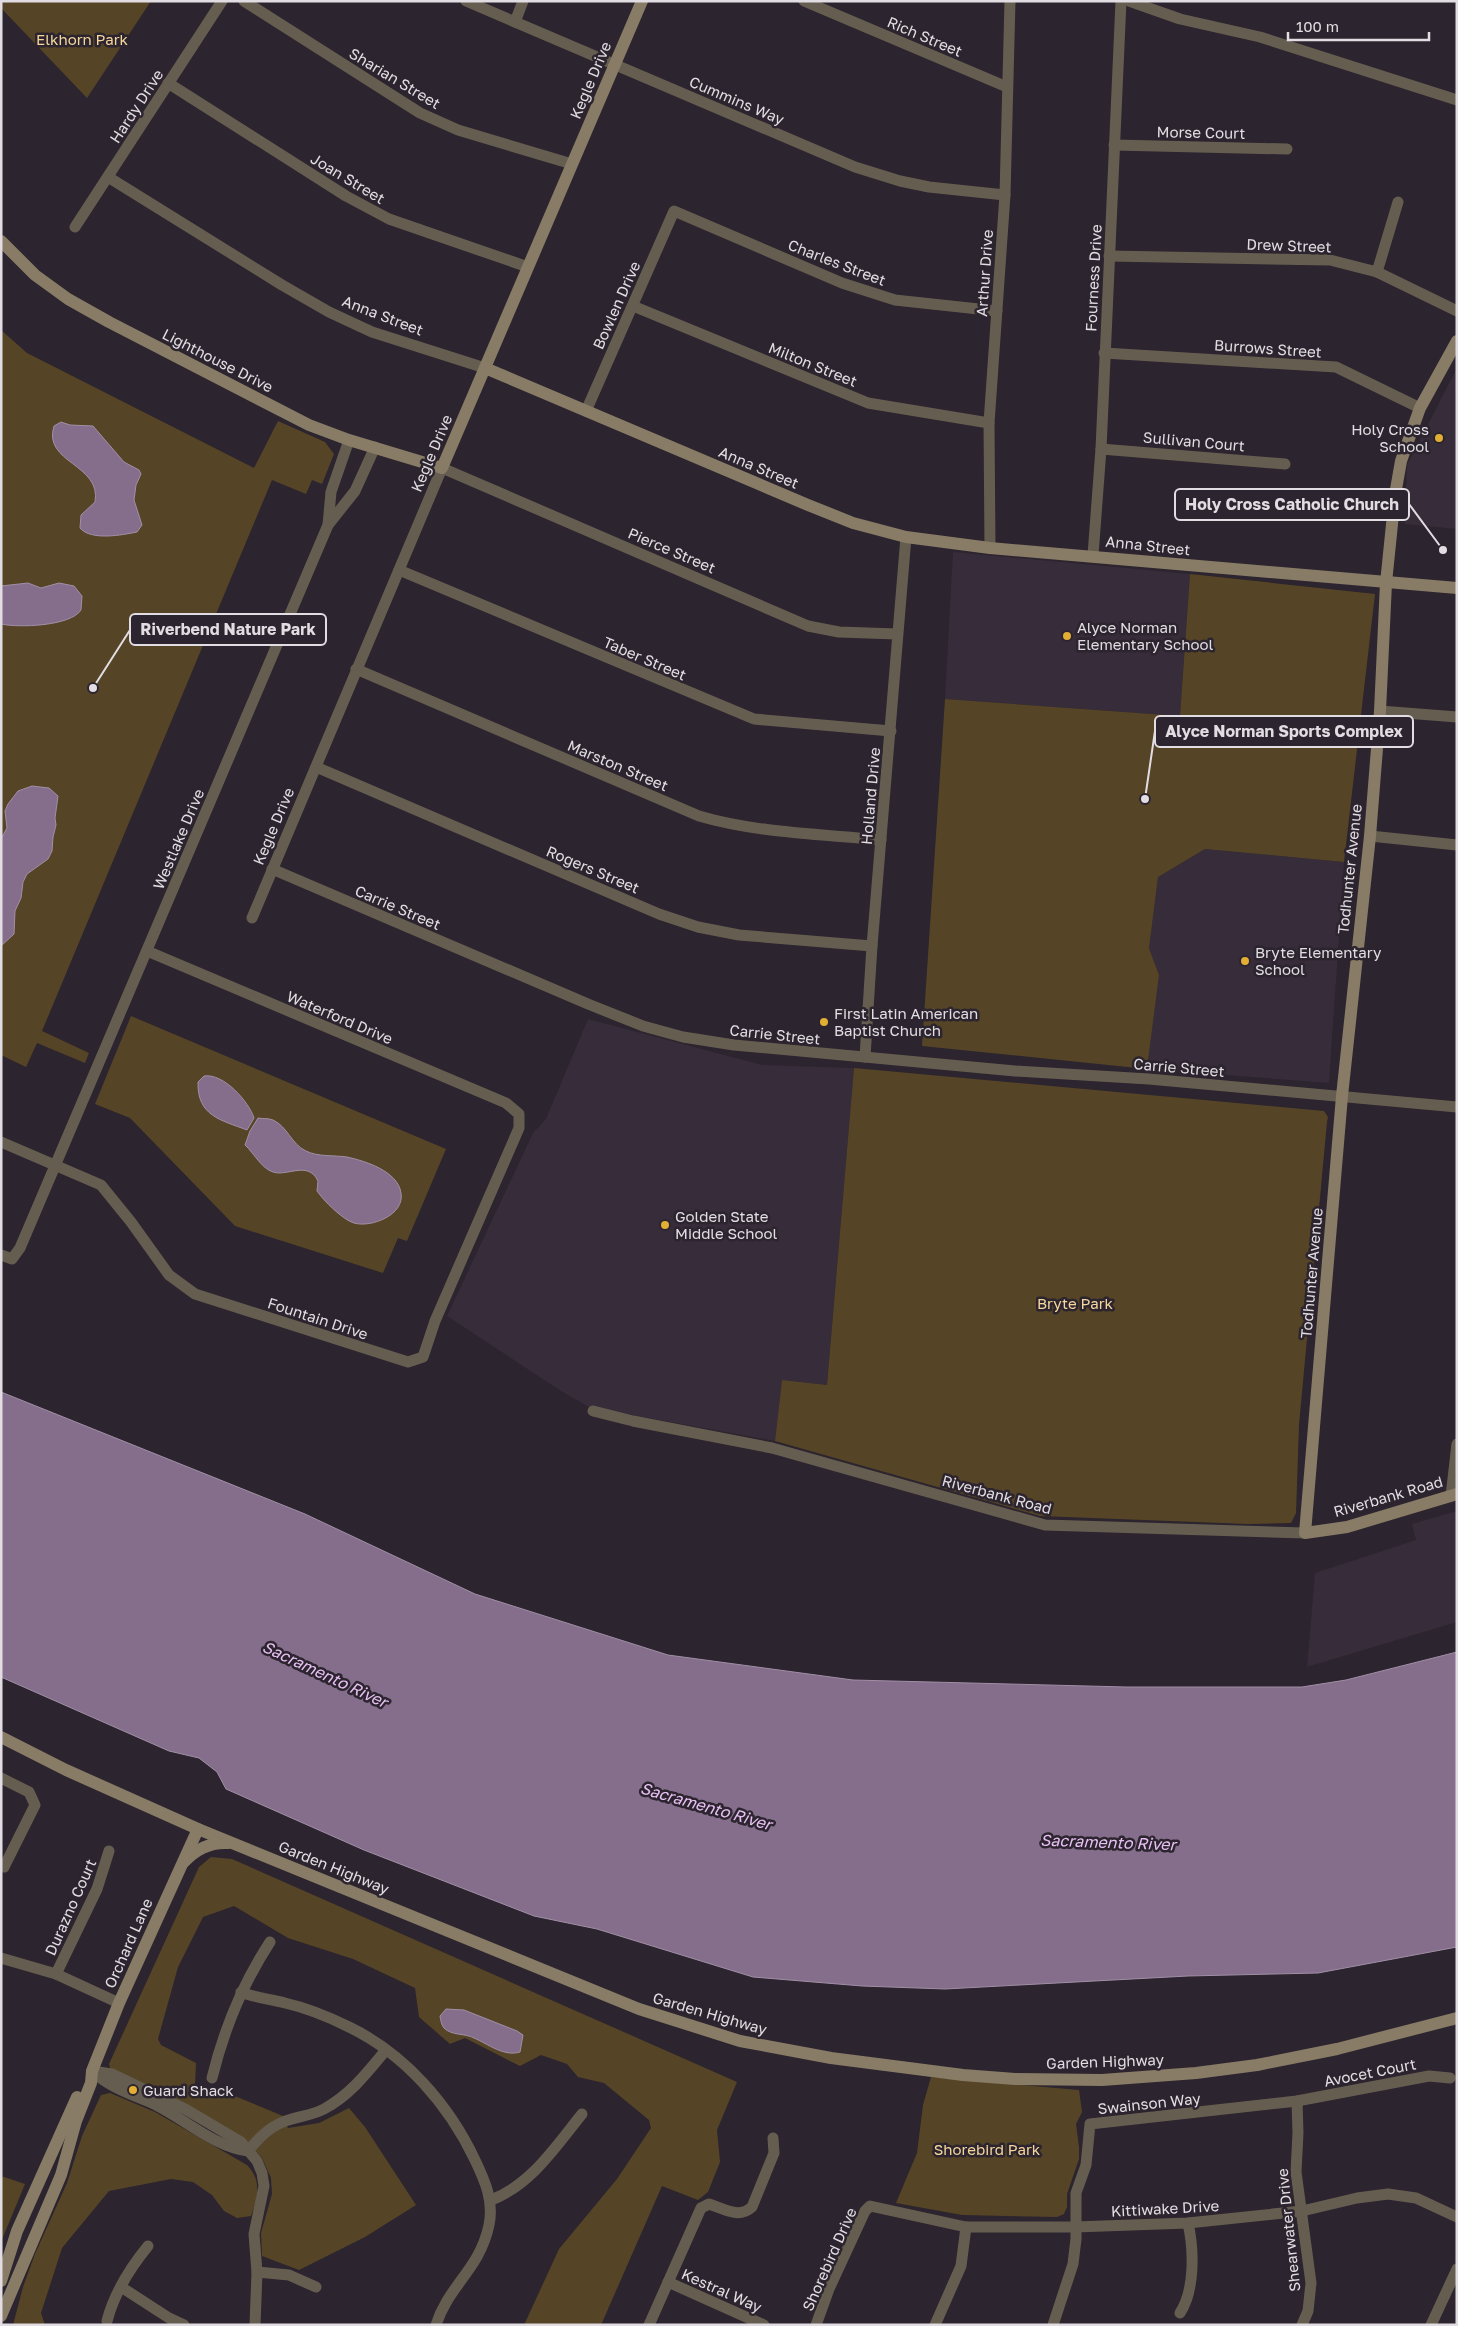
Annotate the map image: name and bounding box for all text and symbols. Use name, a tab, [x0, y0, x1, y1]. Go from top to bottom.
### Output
scale bar	[1288, 10, 1429, 42]
street label: Rich Street	[885, 12, 965, 60]
text: 100 m	[1296, 17, 1339, 35]
park label: Elkhorn Park	[36, 30, 128, 48]
street label: Kegle Drive	[566, 38, 614, 121]
street label: Sharian Street	[346, 44, 444, 112]
street label: Hardy Drive	[106, 66, 167, 146]
street label: Cummins Way	[687, 72, 788, 128]
street label: Morse Court	[1157, 122, 1245, 142]
street label: Joan Street	[308, 149, 388, 207]
street label: Fourness Drive	[1081, 224, 1105, 332]
street label: Arthur Drive	[972, 229, 996, 317]
street label: Charles Street	[786, 235, 888, 289]
street label: Drew Street	[1246, 235, 1332, 255]
street label: Bowlen Drive	[589, 258, 644, 352]
street label: Anna Street	[340, 291, 426, 339]
street label: Lighthouse Drive	[160, 324, 277, 396]
street label: Burrows Street	[1214, 335, 1322, 361]
street label: Milton Street	[766, 338, 860, 390]
street label: Kegle Drive	[407, 411, 455, 494]
place label: Holy Cross School	[1351, 420, 1429, 455]
street label: Sullivan Court	[1142, 428, 1246, 454]
marker: Holy Cross School	[1433, 432, 1445, 444]
street label: Anna Street	[716, 442, 802, 492]
callout: Holy Cross Catholic Church	[1175, 489, 1409, 520]
text: Holy Cross Catholic Church	[1185, 494, 1399, 514]
street label: Pierce Street	[626, 523, 718, 577]
street label: Anna Street	[1105, 532, 1191, 558]
callout: Riverbend Nature Park	[130, 614, 326, 645]
place label: Alyce Norman Elementary School	[1077, 618, 1213, 653]
text: Riverbend Nature Park	[140, 619, 316, 639]
marker: Alyce Norman Elementary School	[1061, 630, 1073, 642]
street label: Taber Street	[601, 632, 689, 684]
callout: Alyce Norman Sports Complex	[1155, 716, 1413, 747]
text: Alyce Norman Sports Complex	[1165, 721, 1404, 741]
street label: Marston Street	[565, 736, 671, 794]
street label: Holland Drive	[857, 746, 883, 846]
street label: Kegle Drive	[249, 784, 297, 867]
street label: Westlake Drive	[149, 786, 207, 892]
street label: Todhunter Avenue	[1333, 803, 1365, 935]
street label: Rogers Street	[544, 841, 642, 897]
street label: Carrie Street	[352, 881, 444, 933]
place label: Bryte Elementary School	[1255, 943, 1382, 978]
marker: Bryte Elementary School	[1239, 955, 1251, 967]
street label: Waterford Drive	[284, 987, 396, 1048]
place label: First Latin American Baptist Church	[834, 1004, 978, 1039]
marker: First Latin American Baptist Church	[818, 1016, 830, 1028]
street label: Carrie Street	[729, 1020, 821, 1048]
street label: Carrie Street	[1133, 1054, 1225, 1080]
place label: Golden State Middle School	[675, 1207, 777, 1242]
street label: Todhunter Avenue	[1296, 1207, 1326, 1339]
marker: Golden State Middle School	[659, 1219, 671, 1231]
street label: Fountain Drive	[265, 1293, 371, 1343]
park label: Bryte Park	[1037, 1294, 1114, 1312]
street label: Riverbank Road	[940, 1471, 1054, 1517]
street label: Riverbank Road	[1331, 1472, 1445, 1520]
water label: Sacramento River	[259, 1636, 393, 1713]
water label: Sacramento River	[638, 1778, 777, 1835]
water label: Sacramento River	[1040, 1830, 1179, 1854]
street label: Garden Highway	[276, 1837, 393, 1898]
street label: Durazno Court	[41, 1856, 99, 1958]
street label: Orchard Lane	[100, 1895, 156, 1991]
street label: Garden Highway	[651, 1988, 770, 2038]
street label: Garden Highway	[1046, 2050, 1165, 2072]
street label: Avocet Court	[1322, 2054, 1418, 2090]
place label: Guard Shack	[143, 2081, 234, 2099]
marker: Guard Shack	[127, 2084, 139, 2096]
street label: Swainson Way	[1097, 2089, 1202, 2117]
park label: Shorebird Park	[934, 2140, 1041, 2158]
street label: Shearwater Drive	[1273, 2167, 1303, 2293]
street label: Kittiwake Drive	[1110, 2196, 1220, 2220]
street label: Shorebird Drive	[798, 2204, 860, 2314]
street label: Kestral Way	[679, 2264, 765, 2316]

